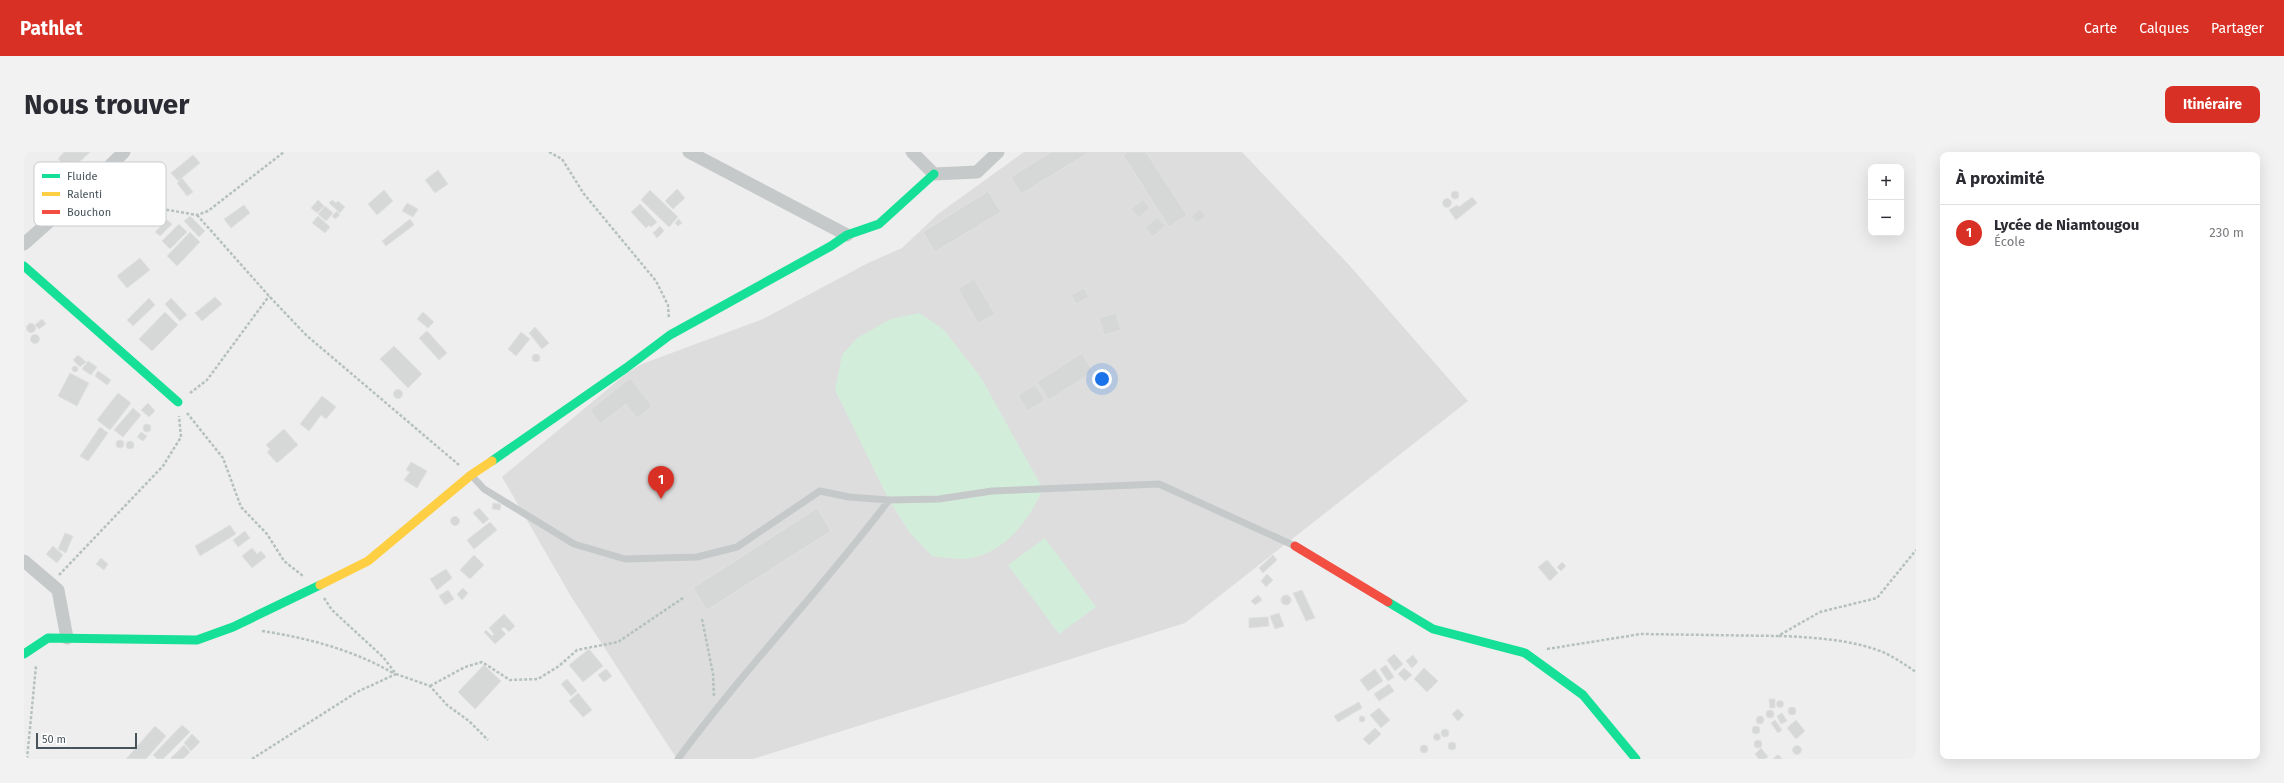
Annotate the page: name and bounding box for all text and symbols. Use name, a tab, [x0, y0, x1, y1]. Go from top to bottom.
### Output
text: Pathlet	[20, 17, 83, 40]
text: Carte	[2084, 20, 2117, 37]
text: Calques	[2139, 20, 2189, 37]
text: Partager	[2211, 20, 2264, 37]
button: Itinéraire	[2165, 86, 2260, 123]
text: Nous trouver	[24, 88, 189, 121]
legend	[34, 162, 166, 226]
map controls	[1868, 164, 1904, 236]
button: +	[1868, 164, 1904, 200]
text: À proximité	[1956, 168, 2045, 189]
text: Fluide	[67, 170, 98, 183]
text: Ralenti	[67, 188, 102, 201]
button: −	[1868, 200, 1904, 236]
text: Bouchon	[67, 206, 111, 219]
text: Lycée de Niamtougou	[1994, 216, 2139, 234]
text: 1	[1966, 225, 1972, 240]
text: 230 m	[2209, 225, 2244, 240]
text: École	[1994, 234, 2025, 249]
your location	[1092, 369, 1112, 389]
pin: 1	[648, 466, 674, 499]
scale bar	[36, 731, 137, 750]
text: 50 m	[42, 733, 66, 746]

